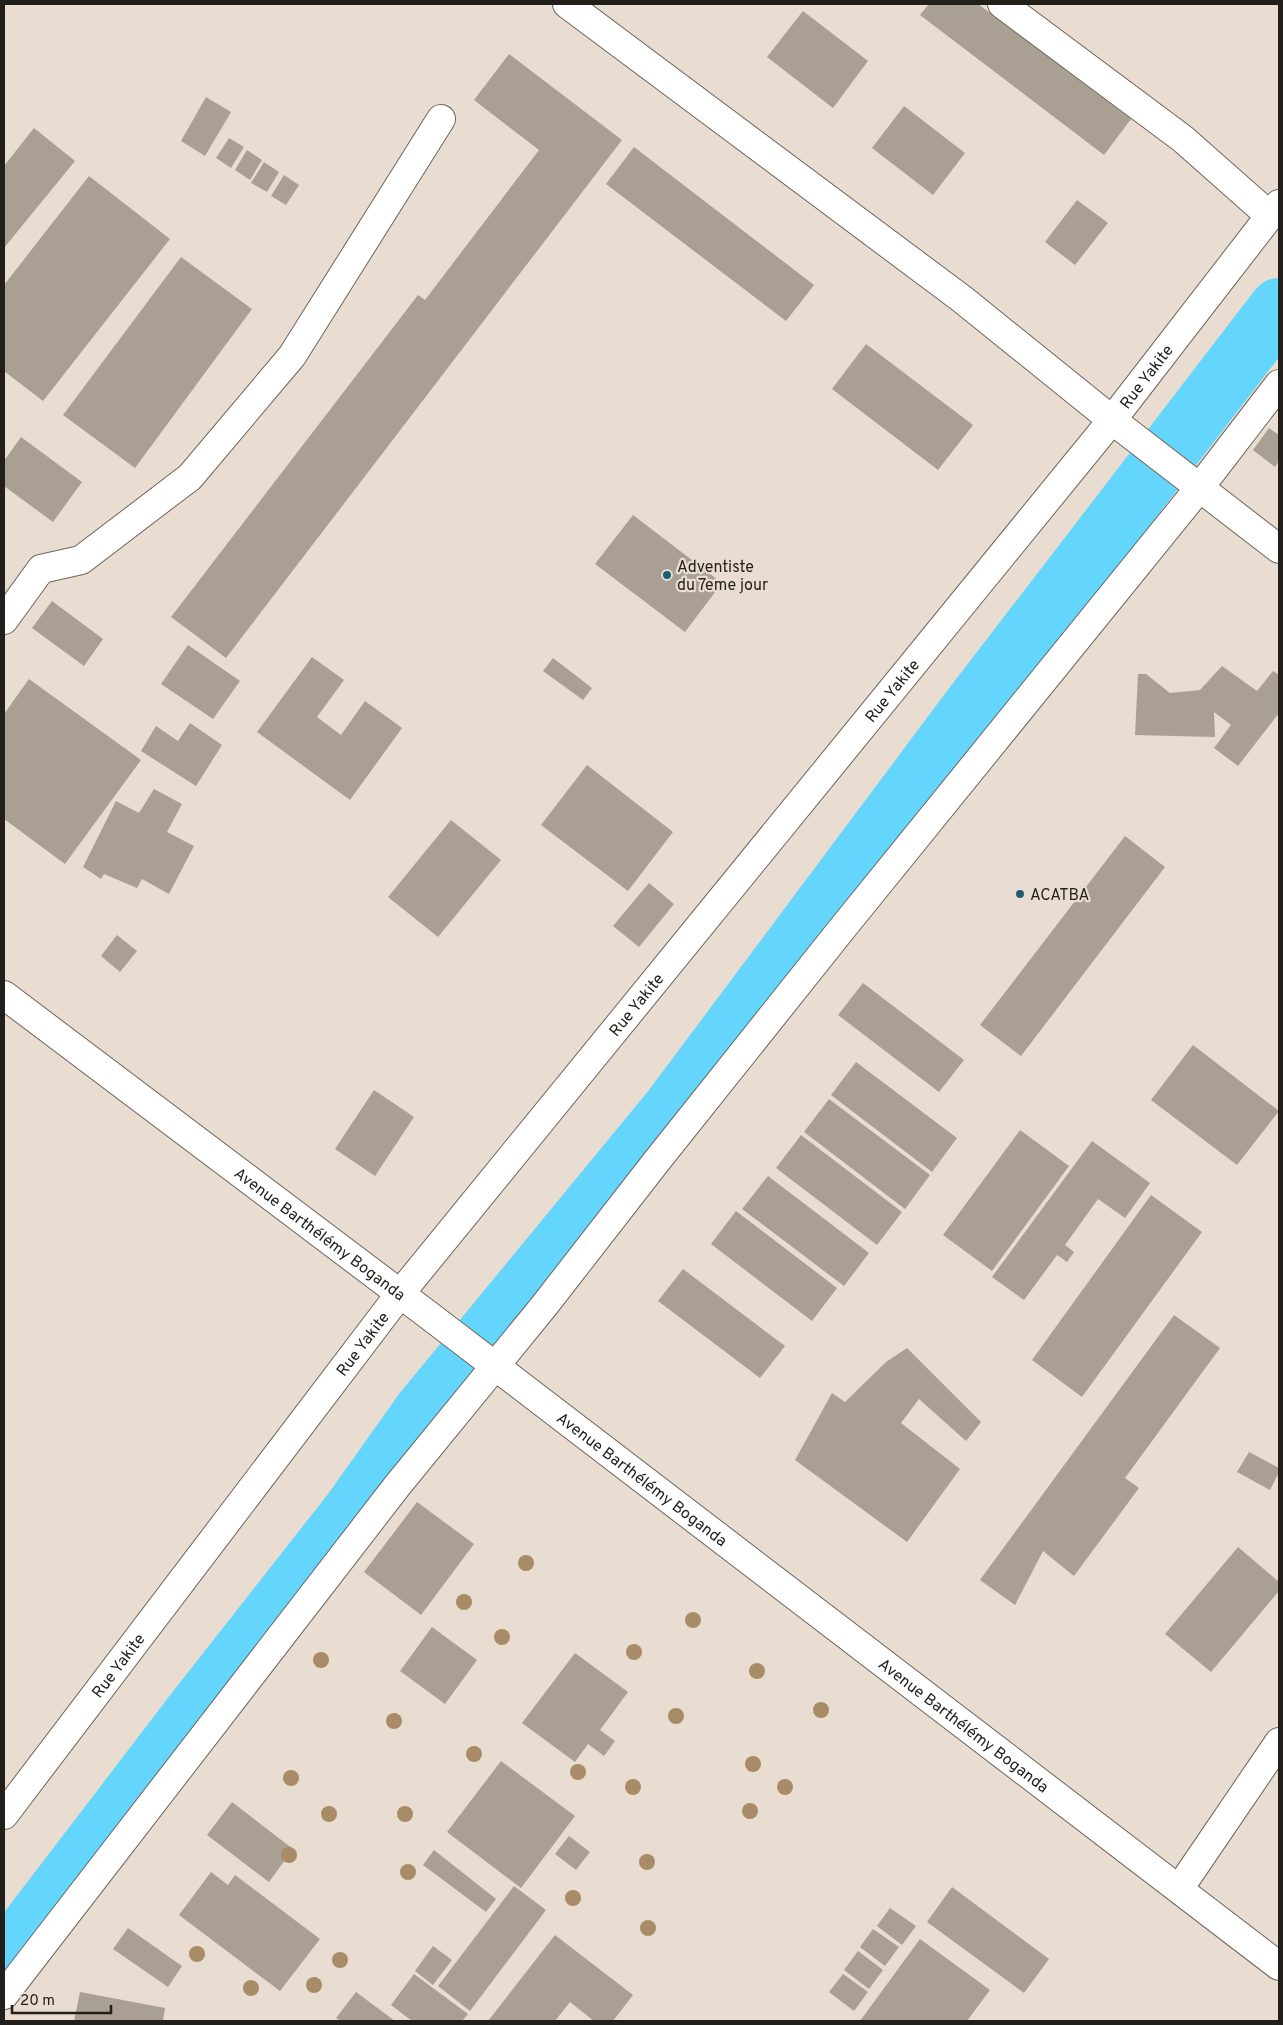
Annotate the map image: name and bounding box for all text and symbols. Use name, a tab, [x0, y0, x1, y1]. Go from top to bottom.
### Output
street label: Rue Yakite	[1116, 341, 1178, 414]
place label: Adventiste du 7eme jour	[677, 558, 768, 596]
marker: Adventiste du 7eme jour	[661, 569, 673, 581]
street label: Rue Yakite	[862, 656, 925, 727]
place label: ACATBA	[1030, 886, 1089, 906]
marker: ACATBA	[1014, 888, 1026, 900]
street label: Rue Yakite	[606, 970, 669, 1041]
street label: Avenue Barthélémy Boganda	[229, 1164, 409, 1306]
street label: Rue Yakite	[333, 1309, 395, 1381]
street label: Avenue Barthélémy Boganda	[552, 1409, 730, 1552]
street label: Rue Yakite	[88, 1630, 150, 1703]
street label: Avenue Barthélémy Boganda	[874, 1655, 1052, 1798]
scale bar	[12, 1982, 111, 2014]
text: 20 m	[20, 1992, 55, 2011]

